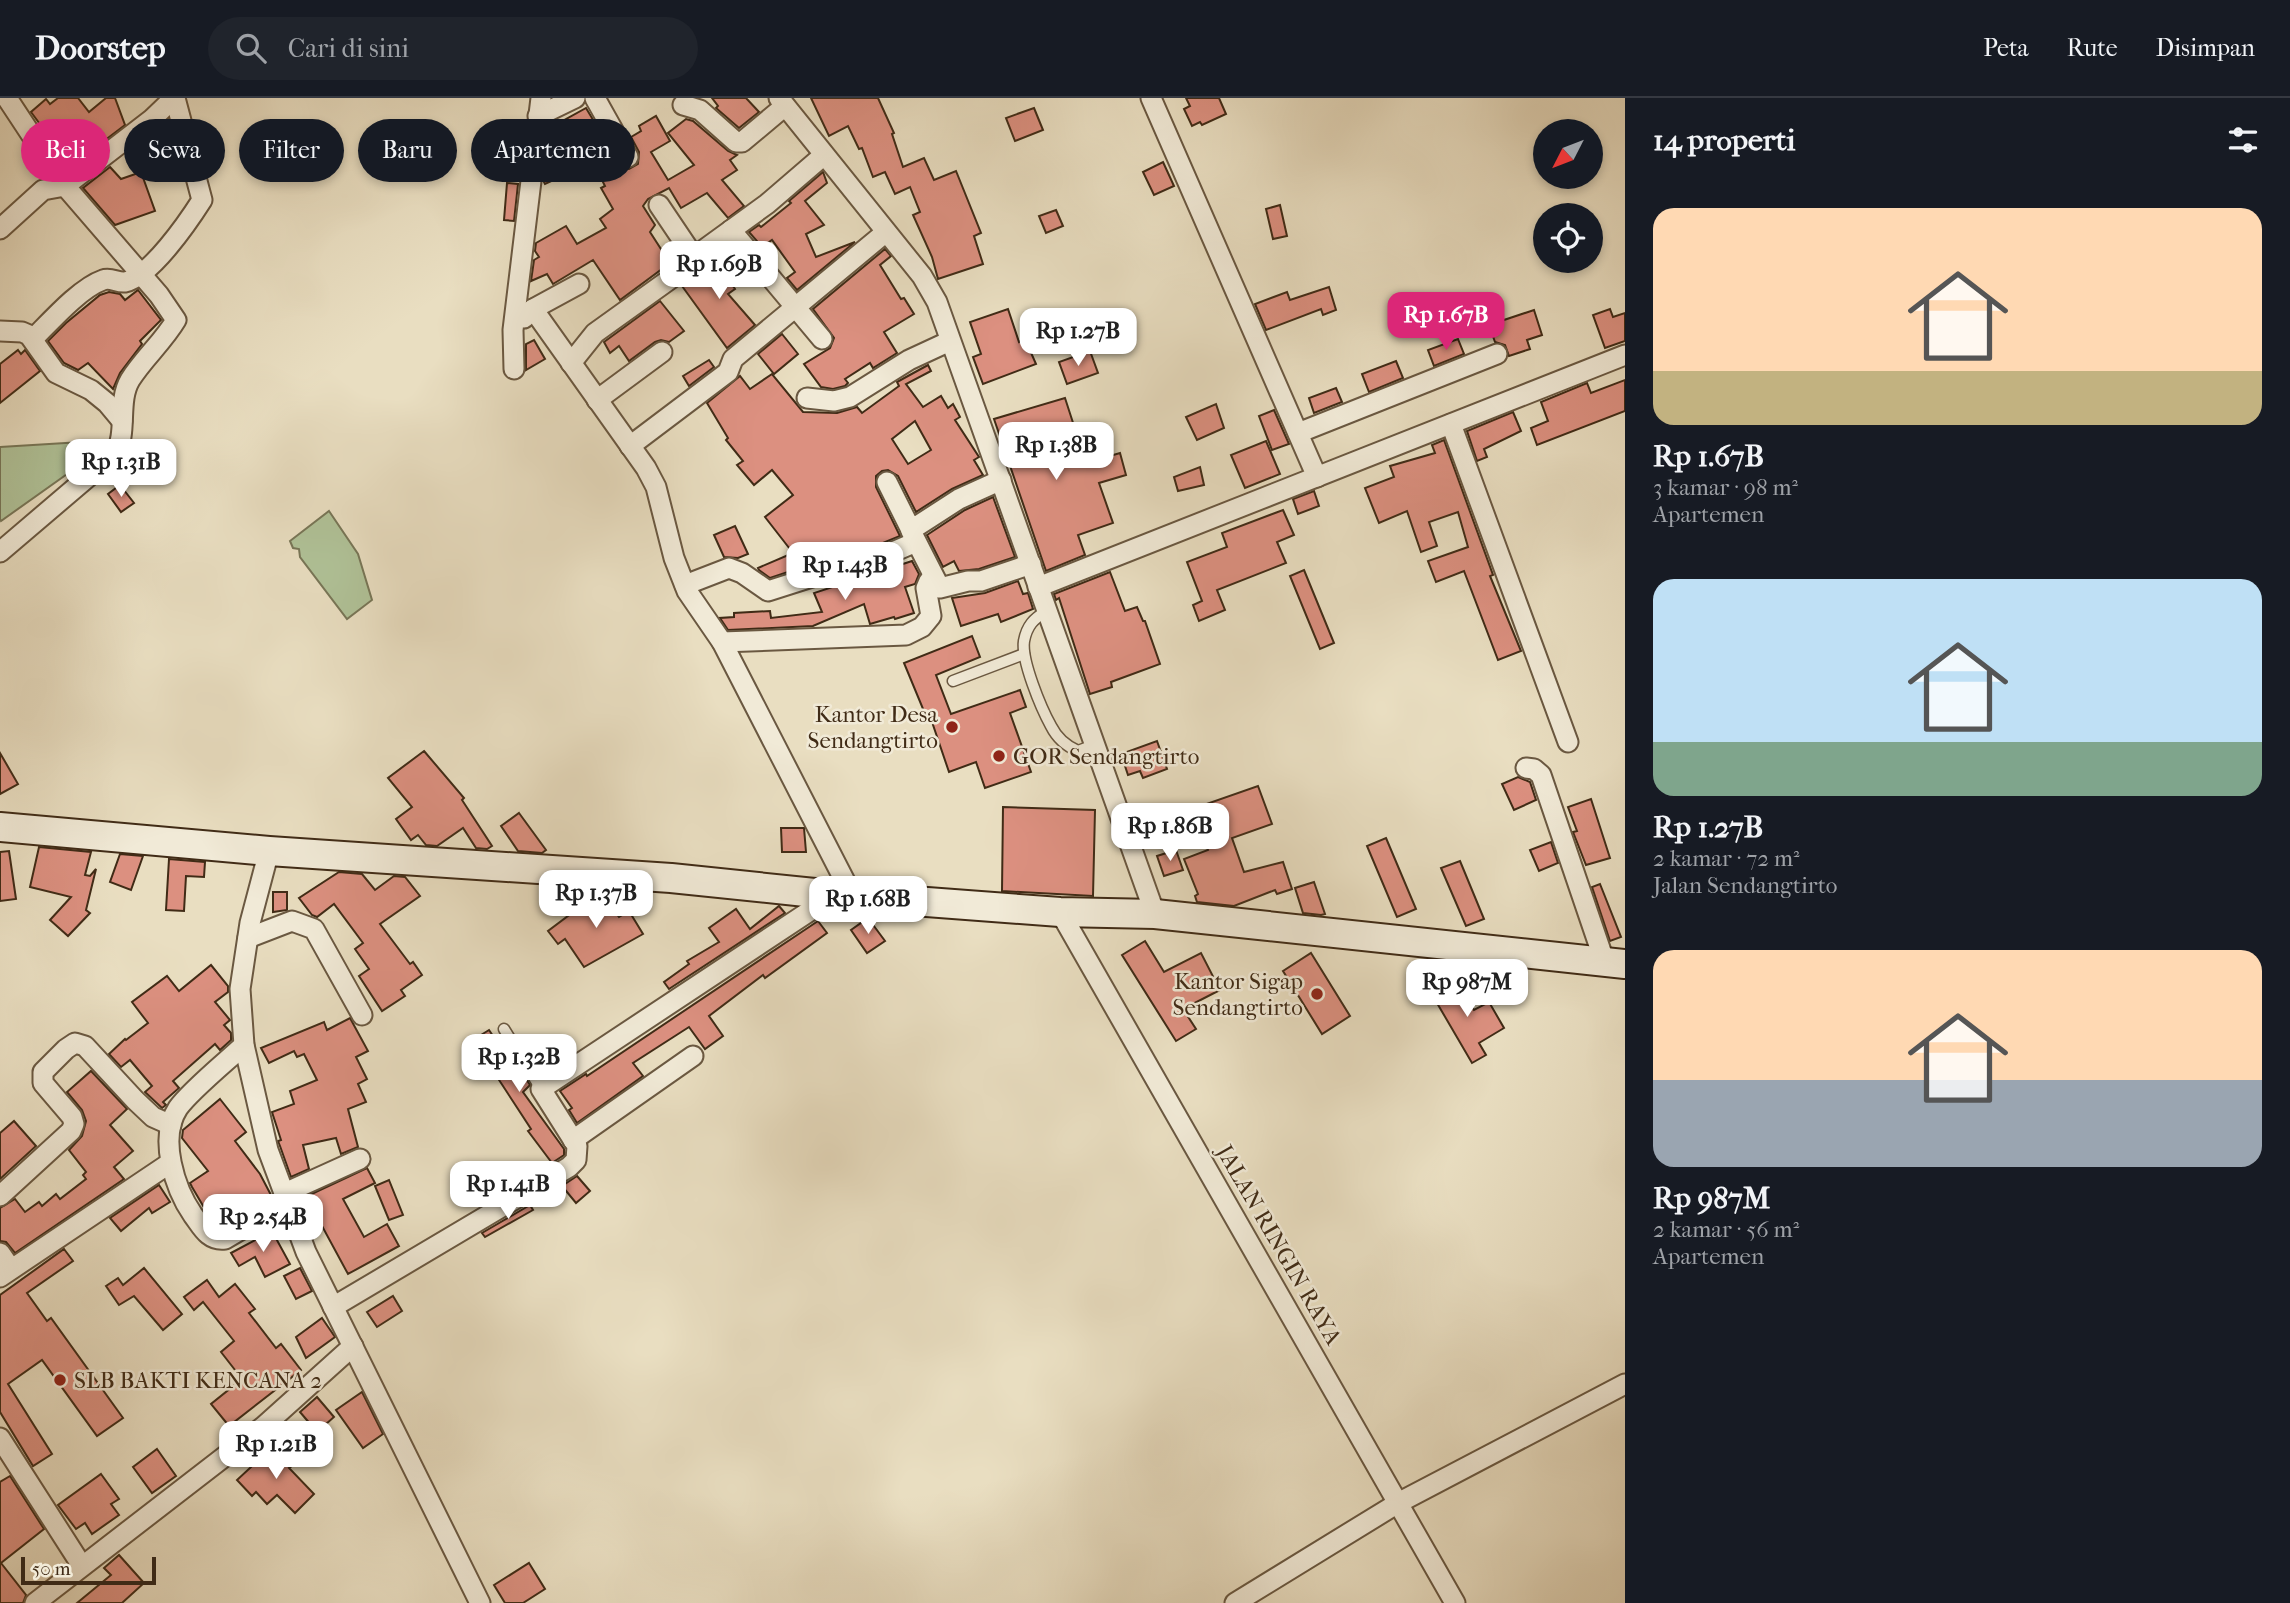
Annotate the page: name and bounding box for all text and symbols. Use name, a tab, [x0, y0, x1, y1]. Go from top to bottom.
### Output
search box	[208, 17, 698, 80]
text: Doorstep	[35, 29, 166, 68]
icon: search	[232, 29, 270, 67]
text: Cari di sini	[288, 33, 409, 64]
text: Peta	[1983, 34, 2029, 62]
text: Rute	[2067, 34, 2118, 62]
text: Disimpan	[2156, 34, 2255, 62]
chip: Beli	[21, 119, 110, 182]
chip: Sewa	[124, 119, 225, 182]
chip: Filter	[239, 119, 344, 182]
chip: Baru	[358, 119, 457, 182]
chip: Apartemen	[471, 119, 635, 182]
north arrow	[1533, 119, 1603, 189]
map controls	[1533, 119, 1603, 273]
icon: filters	[2224, 121, 2262, 159]
text: 14 properti	[1653, 123, 1795, 158]
button: locate	[1533, 203, 1603, 273]
pin: Rp 1.69B	[647, 242, 791, 301]
text: Rp 1.69B	[676, 250, 762, 277]
icon: home	[1895, 253, 2021, 379]
pin: Rp 1.67B	[1374, 292, 1518, 352]
text: Rp 1.67B	[1403, 301, 1489, 328]
pin: Rp 1.27B	[1006, 308, 1150, 368]
text: Rp 1.27B	[1036, 317, 1120, 344]
pin: Rp 1.38B	[984, 422, 1128, 482]
text: Rp 1.38B	[1015, 431, 1097, 458]
text: Rp 1.67B	[1653, 439, 1764, 474]
pin: Rp 1.31B	[49, 440, 193, 499]
text: Rp 1.31B	[81, 448, 161, 475]
text: 3 kamar · 98 m²	[1653, 474, 1798, 501]
text: Apartemen	[1653, 501, 1764, 528]
pin: Rp 1.43B	[773, 542, 917, 602]
text: Rp 1.43B	[802, 551, 888, 578]
icon: home	[1895, 624, 2021, 750]
place label: Kantor Desa Sendangtirto	[808, 701, 938, 754]
marker: Kantor Desa Sendangtirto	[944, 719, 960, 735]
place label: GOR Sendangtirto	[1013, 743, 1199, 770]
marker: GOR Sendangtirto	[991, 748, 1007, 764]
pin: Rp 1.86B	[1098, 804, 1242, 863]
text: Rp 1.27B	[1653, 810, 1763, 845]
text: Rp 1.86B	[1127, 812, 1213, 839]
text: 2 kamar · 72 m²	[1653, 845, 1800, 872]
pin: Rp 1.37B	[524, 870, 668, 930]
text: Jalan Sendangtirto	[1653, 872, 1838, 899]
pin: Rp 1.68B	[796, 876, 940, 936]
text: Rp 1.37B	[555, 879, 637, 906]
text: Rp 1.68B	[825, 885, 911, 912]
pin: Rp 987M	[1402, 960, 1532, 1019]
place label: Kantor Sigap Sendangtirto	[1173, 968, 1303, 1021]
text: Rp 987M	[1422, 968, 1512, 995]
marker: Kantor Sigap Sendangtirto	[1309, 986, 1325, 1002]
icon: home	[1895, 995, 2021, 1121]
pin: Rp 1.32B	[447, 1034, 591, 1094]
text: Rp 1.32B	[478, 1043, 560, 1070]
street label: JALAN RINGIN RAYA	[1210, 1139, 1348, 1351]
pin: Rp 1.41B	[436, 1162, 580, 1221]
text: Rp 1.41B	[466, 1170, 550, 1197]
text: Rp 987M	[1653, 1181, 1770, 1216]
pin: Rp 2.54B	[191, 1194, 335, 1254]
text: Rp 2.54B	[219, 1203, 307, 1230]
text: 2 kamar · 56 m²	[1653, 1216, 1799, 1243]
text: Apartemen	[1653, 1243, 1764, 1270]
place label: SLB BAKTI KENCANA 2	[74, 1367, 322, 1394]
marker: SLB BAKTI KENCANA 2	[52, 1372, 68, 1388]
pin: Rp 1.21B	[204, 1422, 348, 1481]
text: Rp 1.21B	[235, 1430, 317, 1457]
scale bar	[21, 1554, 156, 1586]
text: 50 m	[32, 1558, 71, 1580]

